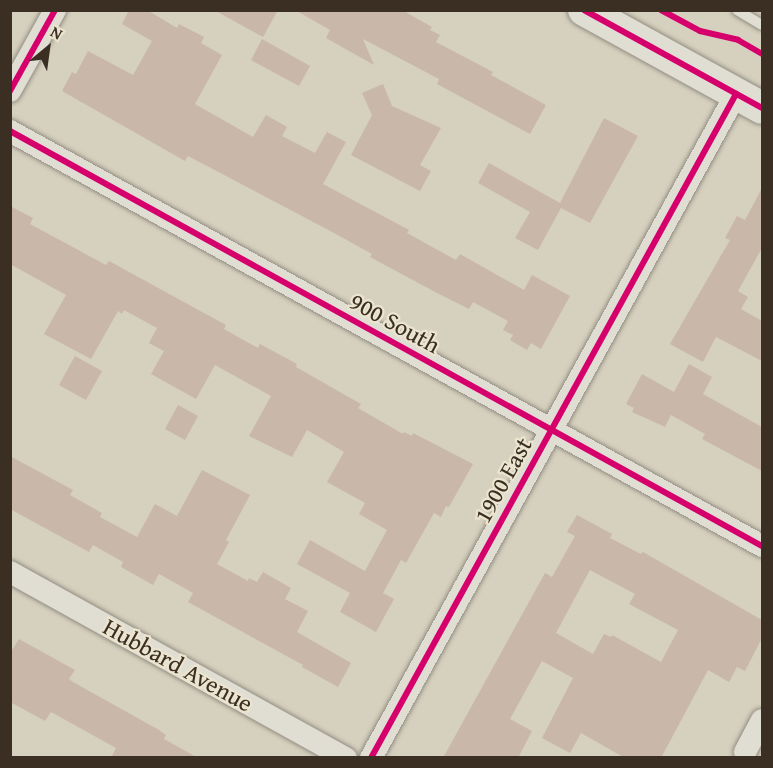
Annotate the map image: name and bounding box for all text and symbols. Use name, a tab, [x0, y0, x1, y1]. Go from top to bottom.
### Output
north arrow	[18, 18, 78, 78]
text: N	[46, 19, 67, 45]
street label: 900 South	[345, 286, 445, 360]
street label: 1900 East	[468, 432, 538, 528]
street label: Hubbard Avenue	[98, 612, 258, 718]

